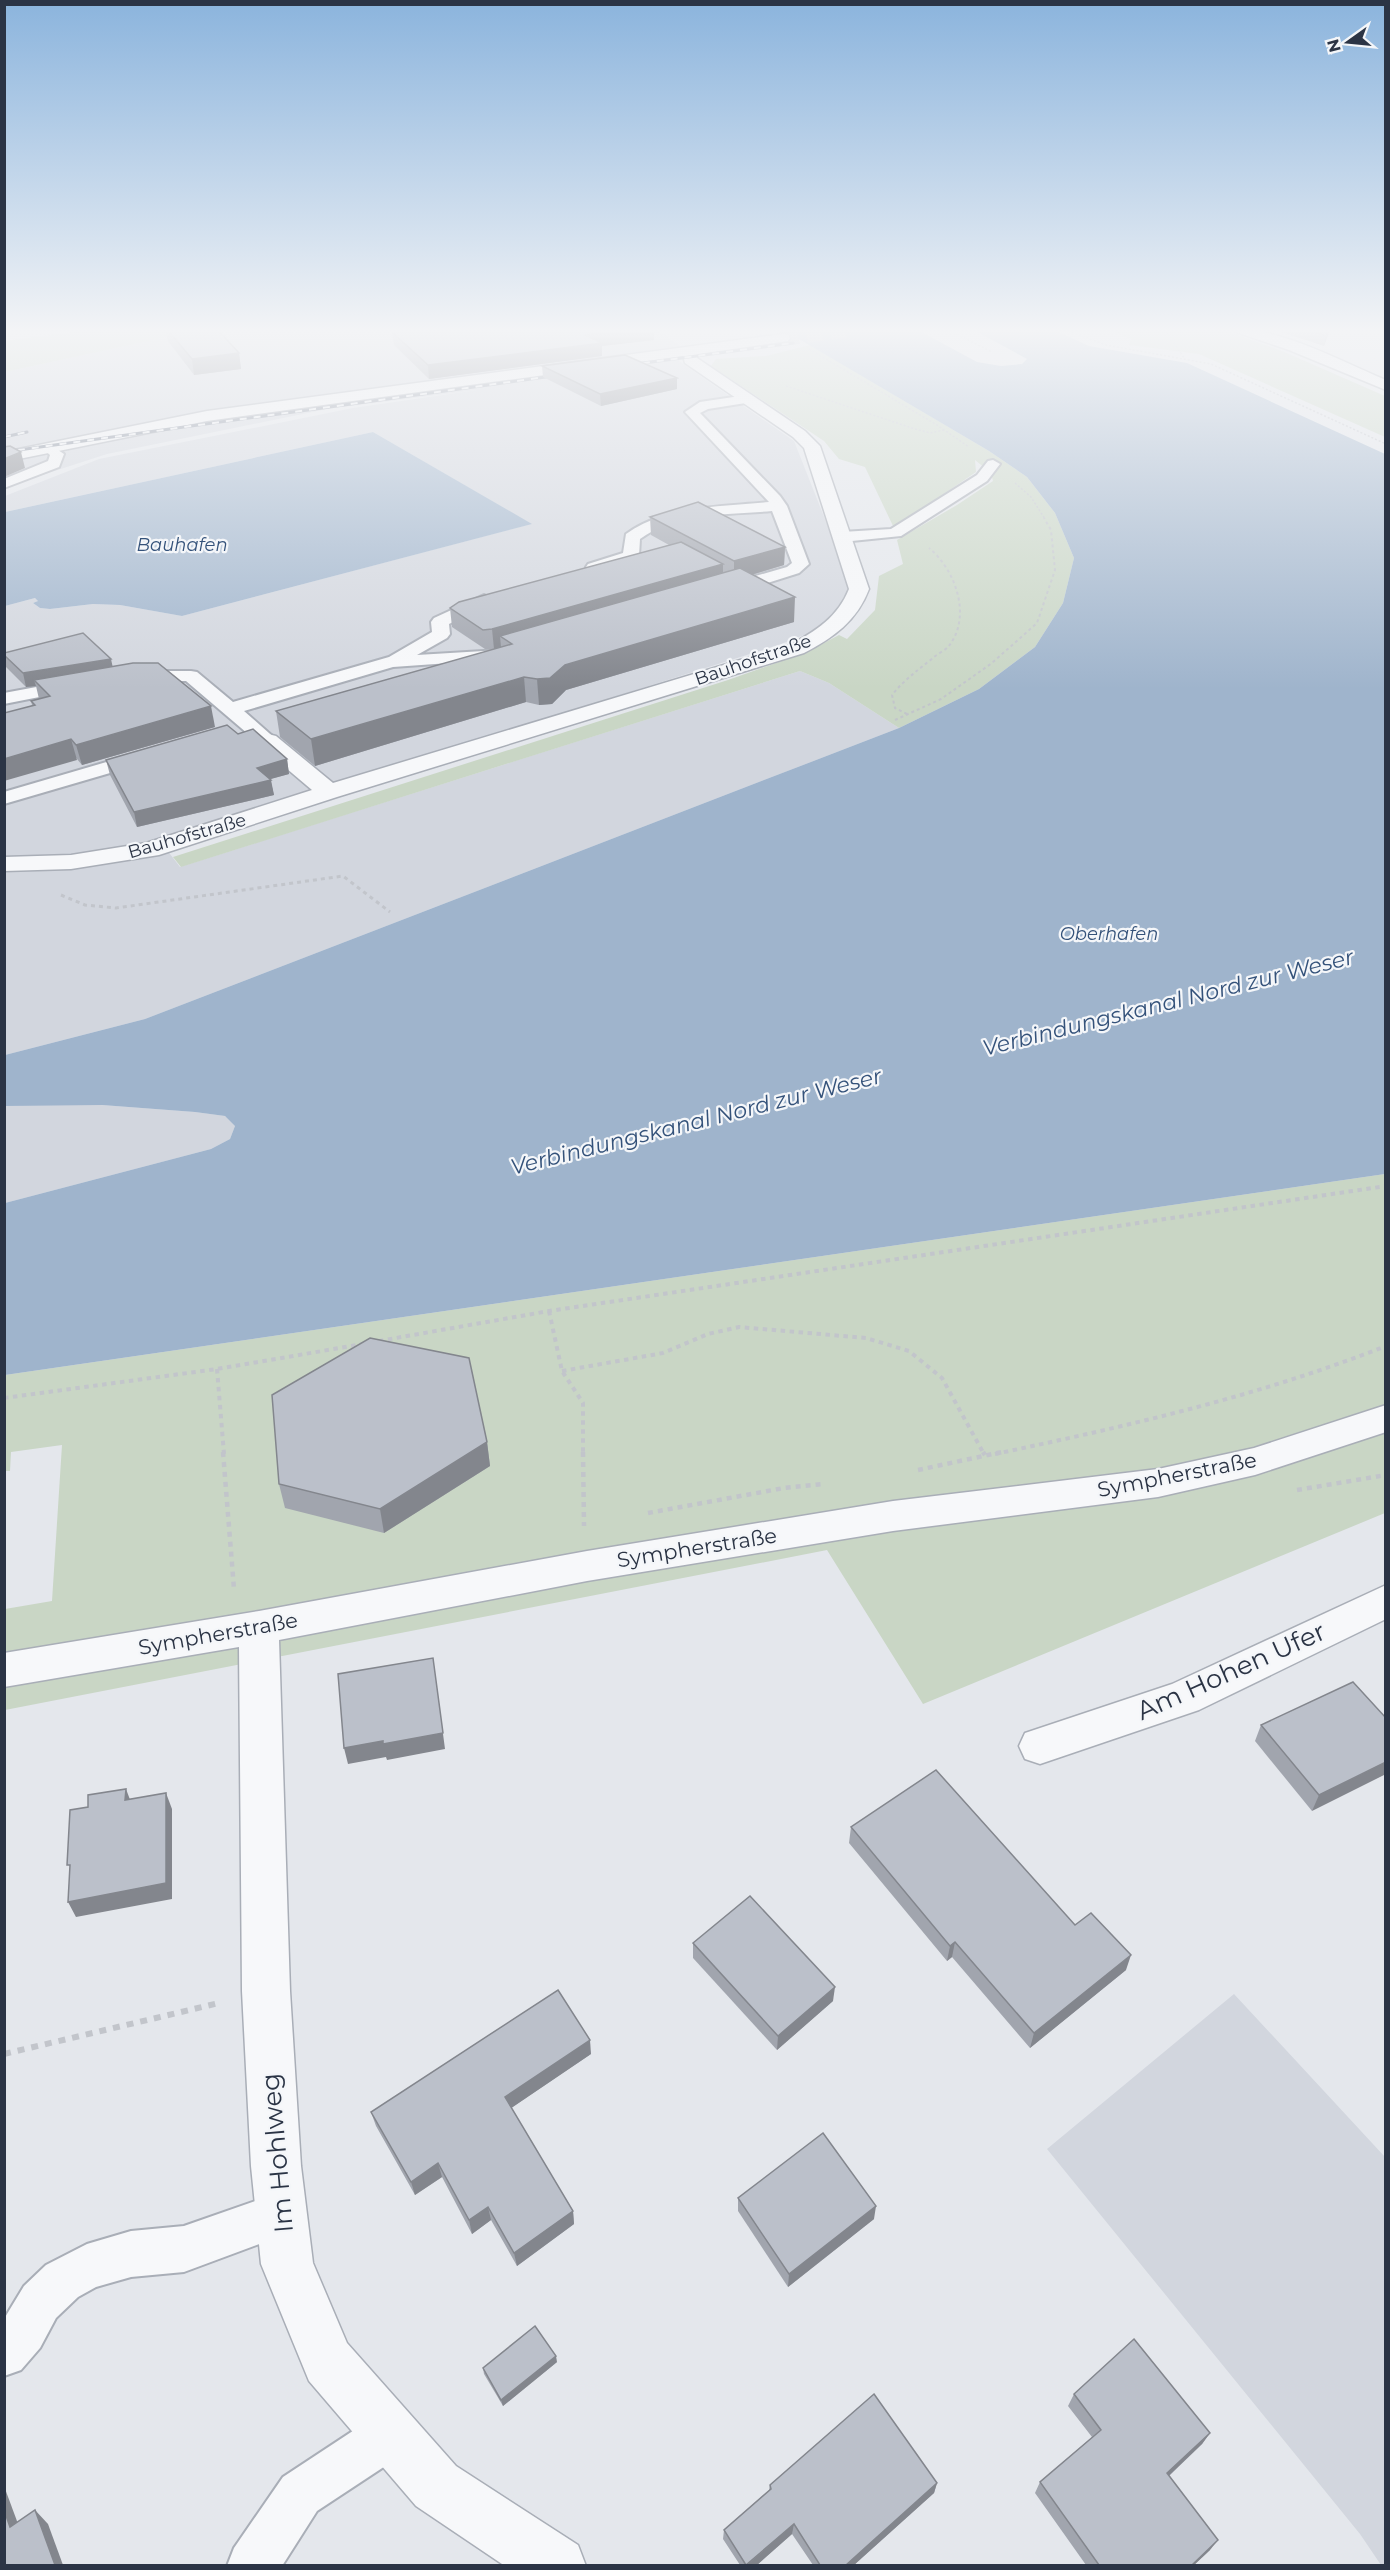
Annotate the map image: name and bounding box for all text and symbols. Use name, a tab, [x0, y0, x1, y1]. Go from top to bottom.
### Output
north arrow	[1318, 12, 1378, 72]
text: N	[1323, 37, 1345, 54]
water label: Bauhafen	[136, 534, 228, 556]
street label: Bauhofstraße	[692, 630, 814, 690]
street label: Bauhofstraße	[125, 809, 249, 863]
water label: Oberhafen	[1060, 923, 1158, 945]
water label: Verbindungskanal Nord zur Weser	[980, 943, 1358, 1062]
water label: Verbindungskanal Nord zur Weser	[508, 1062, 886, 1181]
street label: Sympherstraße	[1095, 1447, 1259, 1502]
street label: Sympherstraße	[615, 1523, 779, 1572]
street label: Sympherstraße	[136, 1607, 300, 1660]
street label: Am Hohen Ufer	[1132, 1615, 1330, 1727]
street label: Im Hohlweg	[254, 2072, 300, 2234]

